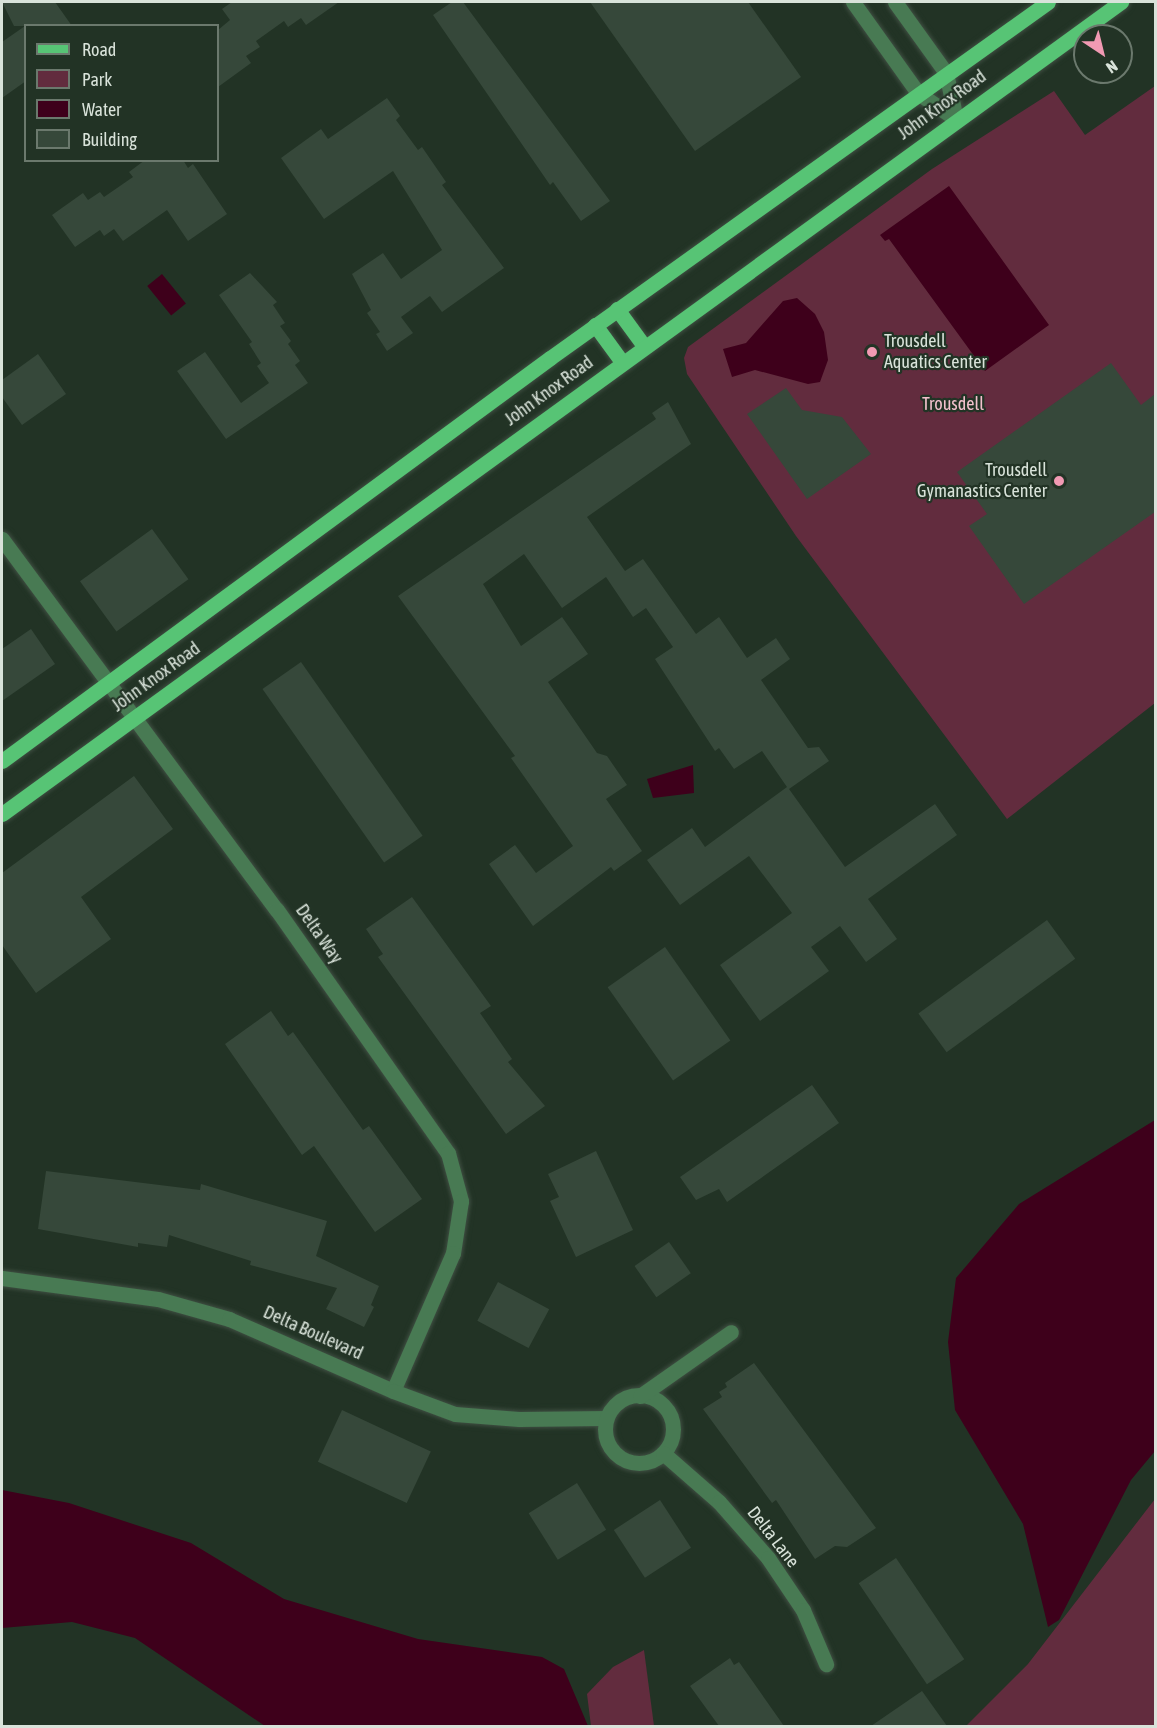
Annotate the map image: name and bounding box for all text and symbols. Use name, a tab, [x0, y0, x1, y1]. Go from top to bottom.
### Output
legend	[24, 24, 219, 162]
north arrow	[1073, 24, 1133, 84]
text: Road	[82, 39, 116, 60]
text: N	[1103, 57, 1121, 77]
street label: John Knox Road	[894, 66, 990, 144]
text: Park	[82, 69, 112, 90]
text: Water	[82, 99, 121, 120]
text: Building	[82, 129, 137, 150]
place label: Trousdell Aquatics Center	[884, 331, 987, 374]
marker: Trousdell Aquatics Center	[865, 345, 879, 359]
street label: John Knox Road	[501, 352, 597, 430]
park label: Trousdell	[922, 393, 984, 415]
place label: Trousdell Gymanastics Center	[917, 460, 1047, 502]
marker: Trousdell Gymanastics Center	[1052, 474, 1066, 488]
street label: John Knox Road	[108, 638, 204, 716]
street label: Delta Way	[291, 900, 347, 968]
street label: Delta Boulevard	[260, 1301, 366, 1365]
street label: Delta Lane	[743, 1502, 803, 1572]

